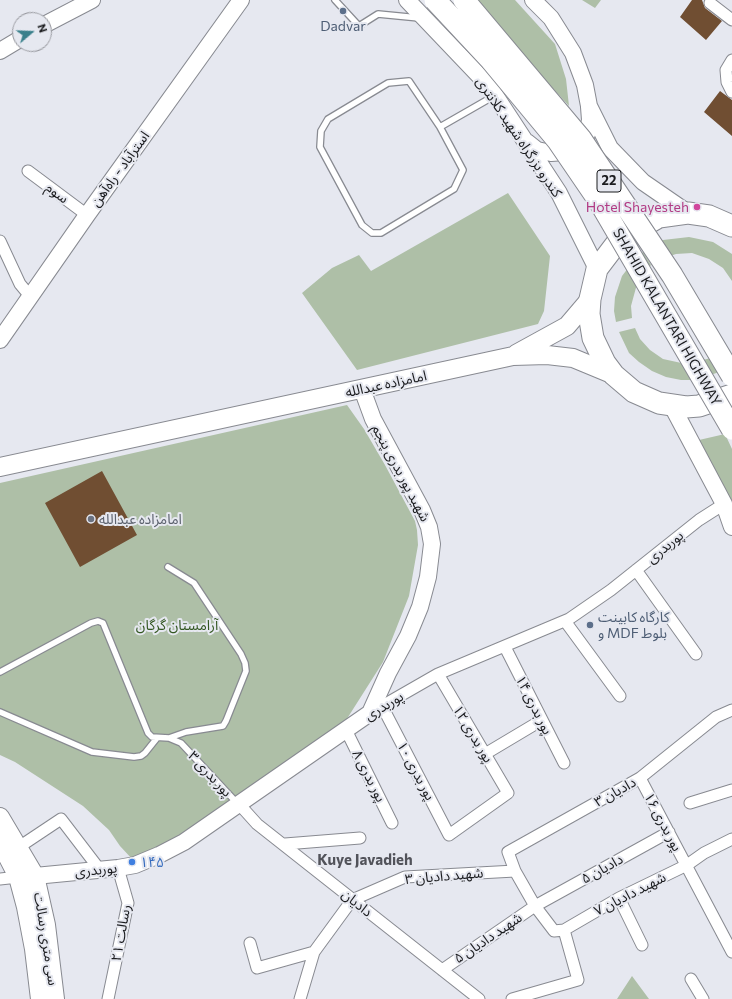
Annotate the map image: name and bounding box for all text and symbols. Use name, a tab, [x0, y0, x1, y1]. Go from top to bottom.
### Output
marker: Dadvar	[338, 6, 348, 16]
north arrow	[12, 12, 52, 52]
place label: Dadvar	[320, 18, 366, 34]
text: N	[35, 22, 50, 34]
street label: کندرو بزرگراه شهید کلانتری	[473, 74, 565, 200]
street label: استرآباد - راه‌آهن	[87, 128, 153, 210]
road number: 22	[597, 170, 621, 192]
street label: سوم	[42, 179, 72, 207]
place label: Hotel Shayesteh	[586, 199, 689, 215]
marker: Hotel Shayesteh	[692, 202, 702, 212]
street label: SHAHID KALANTARI HIGHWAY	[609, 225, 725, 409]
street label: امامزاده عبدالله	[344, 367, 428, 401]
street label: شهید پور بدری پنجم	[368, 422, 434, 524]
place label: امامزاده عبدالله	[99, 511, 182, 527]
marker: امامزاده عبدالله	[86, 514, 96, 524]
street label: پوربدری	[643, 527, 687, 567]
place label: کارگاه کابینت و MDF بلوط	[598, 609, 670, 642]
park label: آرامستان گرگان	[136, 617, 218, 633]
marker: کارگاه کابینت و MDF بلوط	[585, 620, 595, 630]
street label: پور بدری ۱۴	[512, 673, 556, 737]
street label: پوربدری	[361, 688, 407, 724]
street label: پور بدری ۱۲	[449, 702, 497, 766]
street label: پور بدری ۱۰	[393, 739, 439, 803]
street label: پور بدری ۸	[349, 747, 389, 805]
street label: پور بدری ۳	[185, 748, 235, 800]
street label: دادیان ۳	[591, 774, 639, 810]
street label: پور بدری ۱۶	[640, 790, 686, 854]
district label: Kuye Javadieh	[317, 851, 413, 869]
street label: دادیان ۵	[578, 851, 626, 887]
place label: ۱۴۵	[140, 854, 164, 870]
marker: ۱۴۵	[127, 857, 137, 867]
street label: پوربدری	[74, 859, 118, 881]
street label: ۳ شهید دادیان	[404, 864, 484, 888]
street label: شهید دادیان ۷	[591, 869, 669, 919]
street label: دادیان	[338, 886, 376, 920]
street label: سی متری رسالت	[30, 891, 62, 987]
street label: ۲۱ رسالت	[108, 903, 134, 963]
street label: ۵ شهید دادیان	[451, 909, 525, 967]

